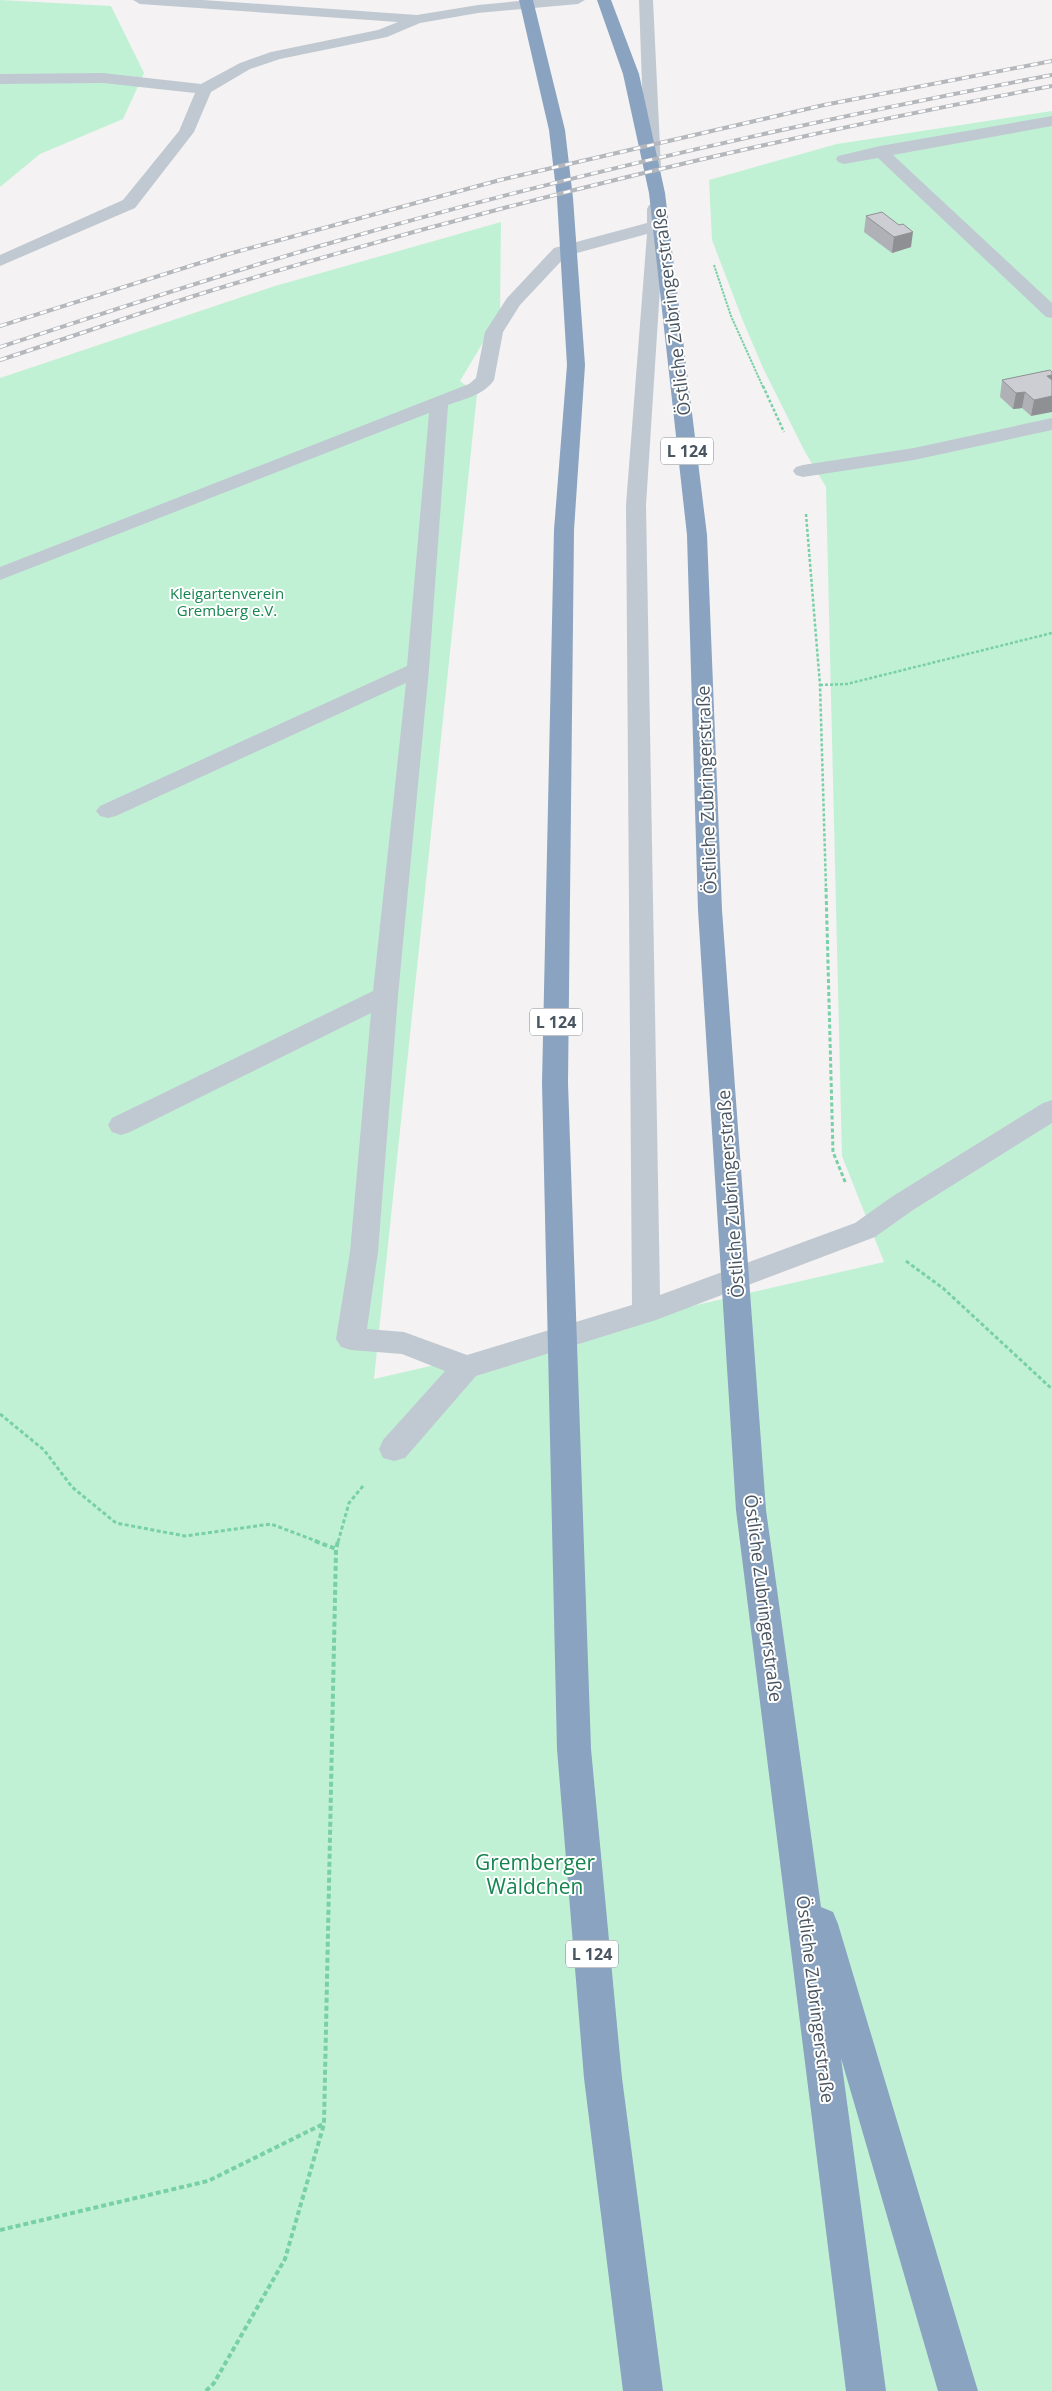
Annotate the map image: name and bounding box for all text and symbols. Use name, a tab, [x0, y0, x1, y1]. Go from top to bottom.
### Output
street label: Östliche Zubringerstraße	[646, 207, 696, 417]
road number: L 124	[661, 438, 713, 464]
park label: Kleigartenverein Gremberg e.V.	[170, 583, 284, 620]
street label: Östliche Zubringerstraße	[690, 685, 722, 895]
road number: L 124	[530, 1009, 582, 1036]
street label: Östliche Zubringerstraße	[711, 1089, 749, 1299]
street label: Östliche Zubringerstraße	[739, 1493, 789, 1703]
park label: Gremberger Wäldchen	[475, 1848, 595, 1900]
street label: Östliche Zubringerstraße	[791, 1894, 841, 2104]
road number: L 124	[566, 1940, 618, 1968]

